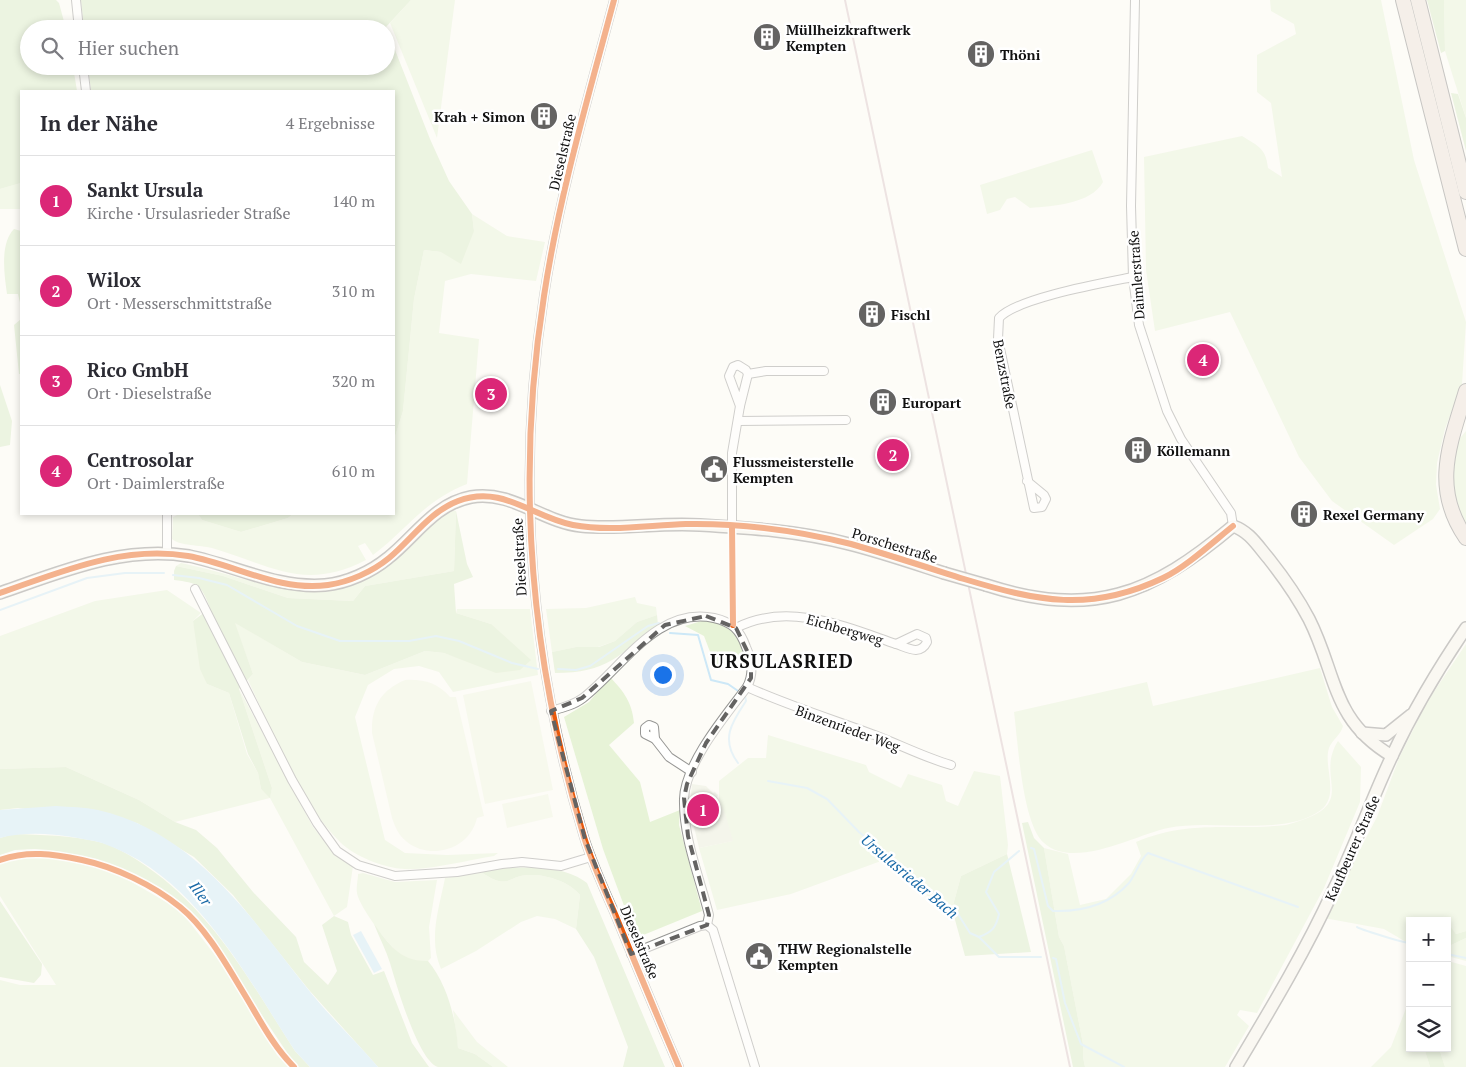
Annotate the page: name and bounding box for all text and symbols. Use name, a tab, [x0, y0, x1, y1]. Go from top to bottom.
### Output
search box	[20, 20, 395, 75]
place label: Müllheizkraftwerk Kempten	[786, 20, 911, 55]
building icon: Müllheizkraftwerk Kempten	[752, 22, 782, 52]
icon: search	[38, 34, 66, 62]
text: Hier suchen	[78, 35, 179, 60]
building icon: Thöni	[966, 39, 996, 69]
place label: Thöni	[1000, 45, 1041, 64]
building icon: Krah + Simon	[529, 101, 559, 131]
place label: Krah + Simon	[434, 107, 525, 126]
text: In der Nähe	[40, 109, 158, 137]
text: 4 Ergebnisse	[286, 112, 375, 134]
street label: Dieselstraße	[544, 112, 580, 192]
text: Sankt Ursula	[87, 177, 203, 202]
text: 1	[51, 190, 61, 212]
text: 140 m	[332, 190, 375, 212]
text: Kirche · Ursulasrieder Straße	[87, 202, 291, 224]
street label: Daimlerstraße	[1123, 230, 1149, 320]
text: Wilox	[87, 267, 141, 292]
text: 2	[51, 280, 61, 302]
text: 310 m	[332, 280, 375, 302]
text: Ort · Messerschmittstraße	[87, 292, 272, 314]
building icon: Fischl	[857, 299, 887, 329]
place label: Fischl	[891, 305, 931, 324]
street label: Benzstraße	[989, 338, 1021, 410]
pin: 4	[1187, 341, 1219, 379]
text: Rico GmbH	[87, 357, 189, 382]
text: 3	[51, 370, 61, 392]
text: 320 m	[332, 370, 375, 392]
pin: 3	[475, 375, 507, 413]
text: Ort · Dieselstraße	[87, 382, 212, 404]
building icon: Europart	[868, 387, 898, 417]
place label: Europart	[902, 393, 962, 412]
building icon: Köllemann	[1123, 435, 1153, 465]
pin: 2	[877, 436, 909, 474]
place label: Köllemann	[1157, 441, 1230, 460]
text: Centrosolar	[87, 447, 193, 472]
place label: Flussmeisterstelle Kempten	[733, 452, 854, 487]
public building icon: Flussmeisterstelle Kempten	[699, 454, 729, 484]
text: 4	[51, 460, 61, 482]
text: 610 m	[332, 460, 375, 482]
text: Ort · Daimlerstraße	[87, 472, 225, 494]
building icon: Rexel Germany	[1289, 499, 1319, 529]
place label: Rexel Germany	[1323, 505, 1424, 524]
street label: Dieselstraße	[507, 517, 531, 597]
street label: Porschestraße	[850, 523, 940, 567]
street label: Eichbergweg	[804, 609, 886, 649]
district label: URSULASRIED	[710, 648, 854, 673]
your location	[650, 662, 676, 688]
street label: Binzenrieder Weg	[793, 700, 904, 756]
pin: 1	[687, 791, 719, 829]
street label: Kaufbeurer Straße	[1320, 792, 1384, 904]
water label: Ursulasrieder Bach	[857, 829, 963, 923]
water label: Iller	[185, 876, 218, 910]
street label: Dieselstraße	[616, 902, 664, 982]
map controls	[1406, 917, 1451, 1052]
button: +	[1406, 917, 1451, 962]
place label: THW Regionalstelle Kempten	[778, 939, 912, 974]
public building icon: THW Regionalstelle Kempten	[744, 941, 774, 971]
button: −	[1406, 962, 1451, 1007]
button: layers	[1406, 1007, 1451, 1052]

